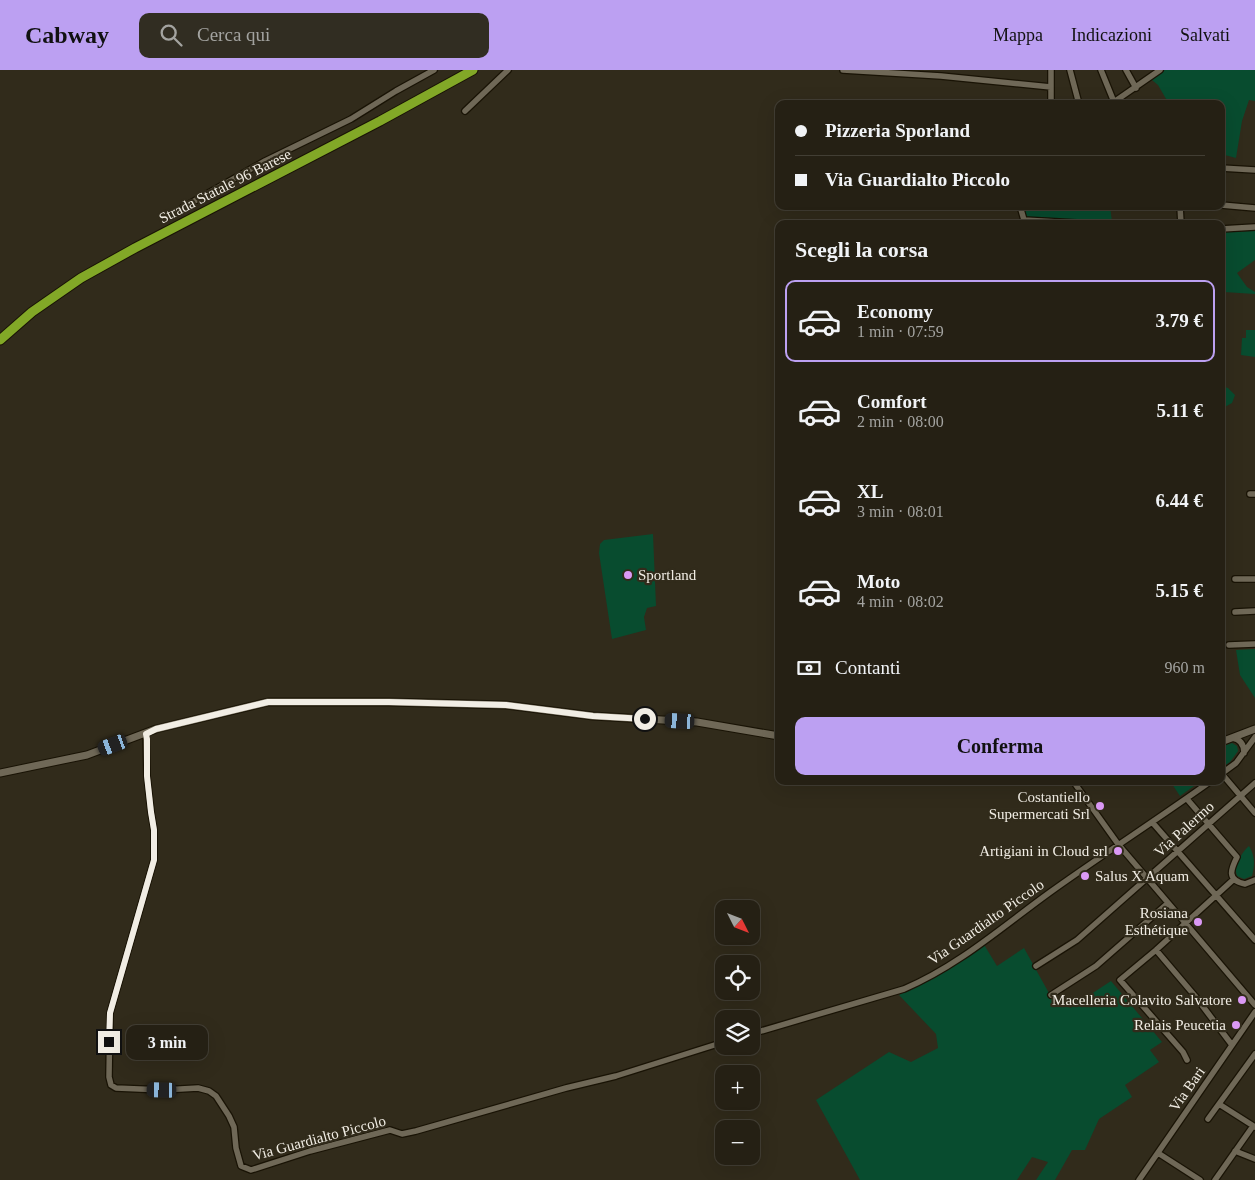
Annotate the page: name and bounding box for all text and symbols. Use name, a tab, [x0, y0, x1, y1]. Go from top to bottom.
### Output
search box	[139, 13, 489, 58]
icon: search	[157, 21, 185, 49]
text: Cabway	[25, 22, 109, 48]
text: Cerca qui	[197, 24, 270, 45]
text: Mappa	[993, 25, 1043, 45]
text: Indicazioni	[1071, 25, 1152, 45]
text: Salvati	[1180, 25, 1230, 45]
text: Pizzeria Sporland	[825, 120, 970, 141]
street label: Strada Statale 96 Barese	[156, 146, 294, 226]
text: Via Guardialto Piccolo	[825, 169, 1010, 190]
text: Scegli la corsa	[795, 237, 928, 262]
icon: car	[797, 299, 842, 344]
text: Economy	[857, 301, 933, 322]
text: 3.79 €	[1156, 310, 1203, 331]
text: 1 min · 07:59	[857, 323, 944, 340]
icon: car	[797, 389, 842, 434]
text: Comfort	[857, 391, 927, 412]
text: 5.11 €	[1157, 400, 1203, 421]
text: 2 min · 08:00	[857, 413, 944, 430]
icon: car	[797, 479, 842, 524]
text: XL	[857, 481, 883, 502]
text: 6.44 €	[1156, 490, 1203, 511]
text: 3 min · 08:01	[857, 503, 944, 520]
place label: Sportland	[638, 567, 697, 583]
marker: Sportland	[622, 569, 634, 581]
icon: car	[797, 569, 842, 614]
text: Moto	[857, 571, 900, 592]
text: 5.15 €	[1156, 580, 1203, 601]
text: 4 min · 08:02	[857, 593, 944, 610]
icon: cash	[795, 654, 823, 682]
text: Contanti	[835, 657, 900, 678]
text: 960 m	[1165, 659, 1205, 676]
route start	[634, 708, 656, 730]
car	[664, 713, 695, 729]
button: Conferma	[795, 717, 1205, 775]
car	[96, 733, 129, 757]
place label: Costantiello Supermercati Srl	[989, 789, 1090, 822]
street label: Via Palermo	[1151, 798, 1217, 860]
marker: Costantiello Supermercati Srl	[1094, 800, 1106, 812]
place label: Artigiani in Cloud srl	[979, 843, 1108, 859]
marker: Artigiani in Cloud srl	[1112, 845, 1124, 857]
place label: Salus X Aquam	[1095, 868, 1190, 884]
marker: Salus X Aquam	[1079, 870, 1091, 882]
street label: Via Guardialto Piccolo	[925, 876, 1047, 968]
north arrow	[715, 900, 760, 945]
map controls	[715, 900, 760, 1165]
place label: Rosiana Esthétique	[1125, 905, 1188, 938]
marker: Rosiana Esthétique	[1192, 916, 1204, 928]
button: locate	[715, 955, 760, 1000]
place label: Macelleria Colavito Salvatore	[1052, 992, 1232, 1008]
marker: Macelleria Colavito Salvatore	[1236, 994, 1248, 1006]
button: layers	[715, 1010, 760, 1055]
place label: Relais Peucetia	[1134, 1017, 1226, 1033]
marker: Relais Peucetia	[1230, 1019, 1242, 1031]
callout: 3 min	[126, 1024, 209, 1060]
route end	[98, 1031, 120, 1053]
text: 3 min	[148, 1034, 186, 1051]
street label: Via Bari	[1166, 1064, 1208, 1114]
button: +	[715, 1065, 760, 1110]
car	[146, 1082, 177, 1098]
street label: Via Guardialto Piccolo	[251, 1112, 387, 1164]
button: −	[715, 1120, 760, 1165]

